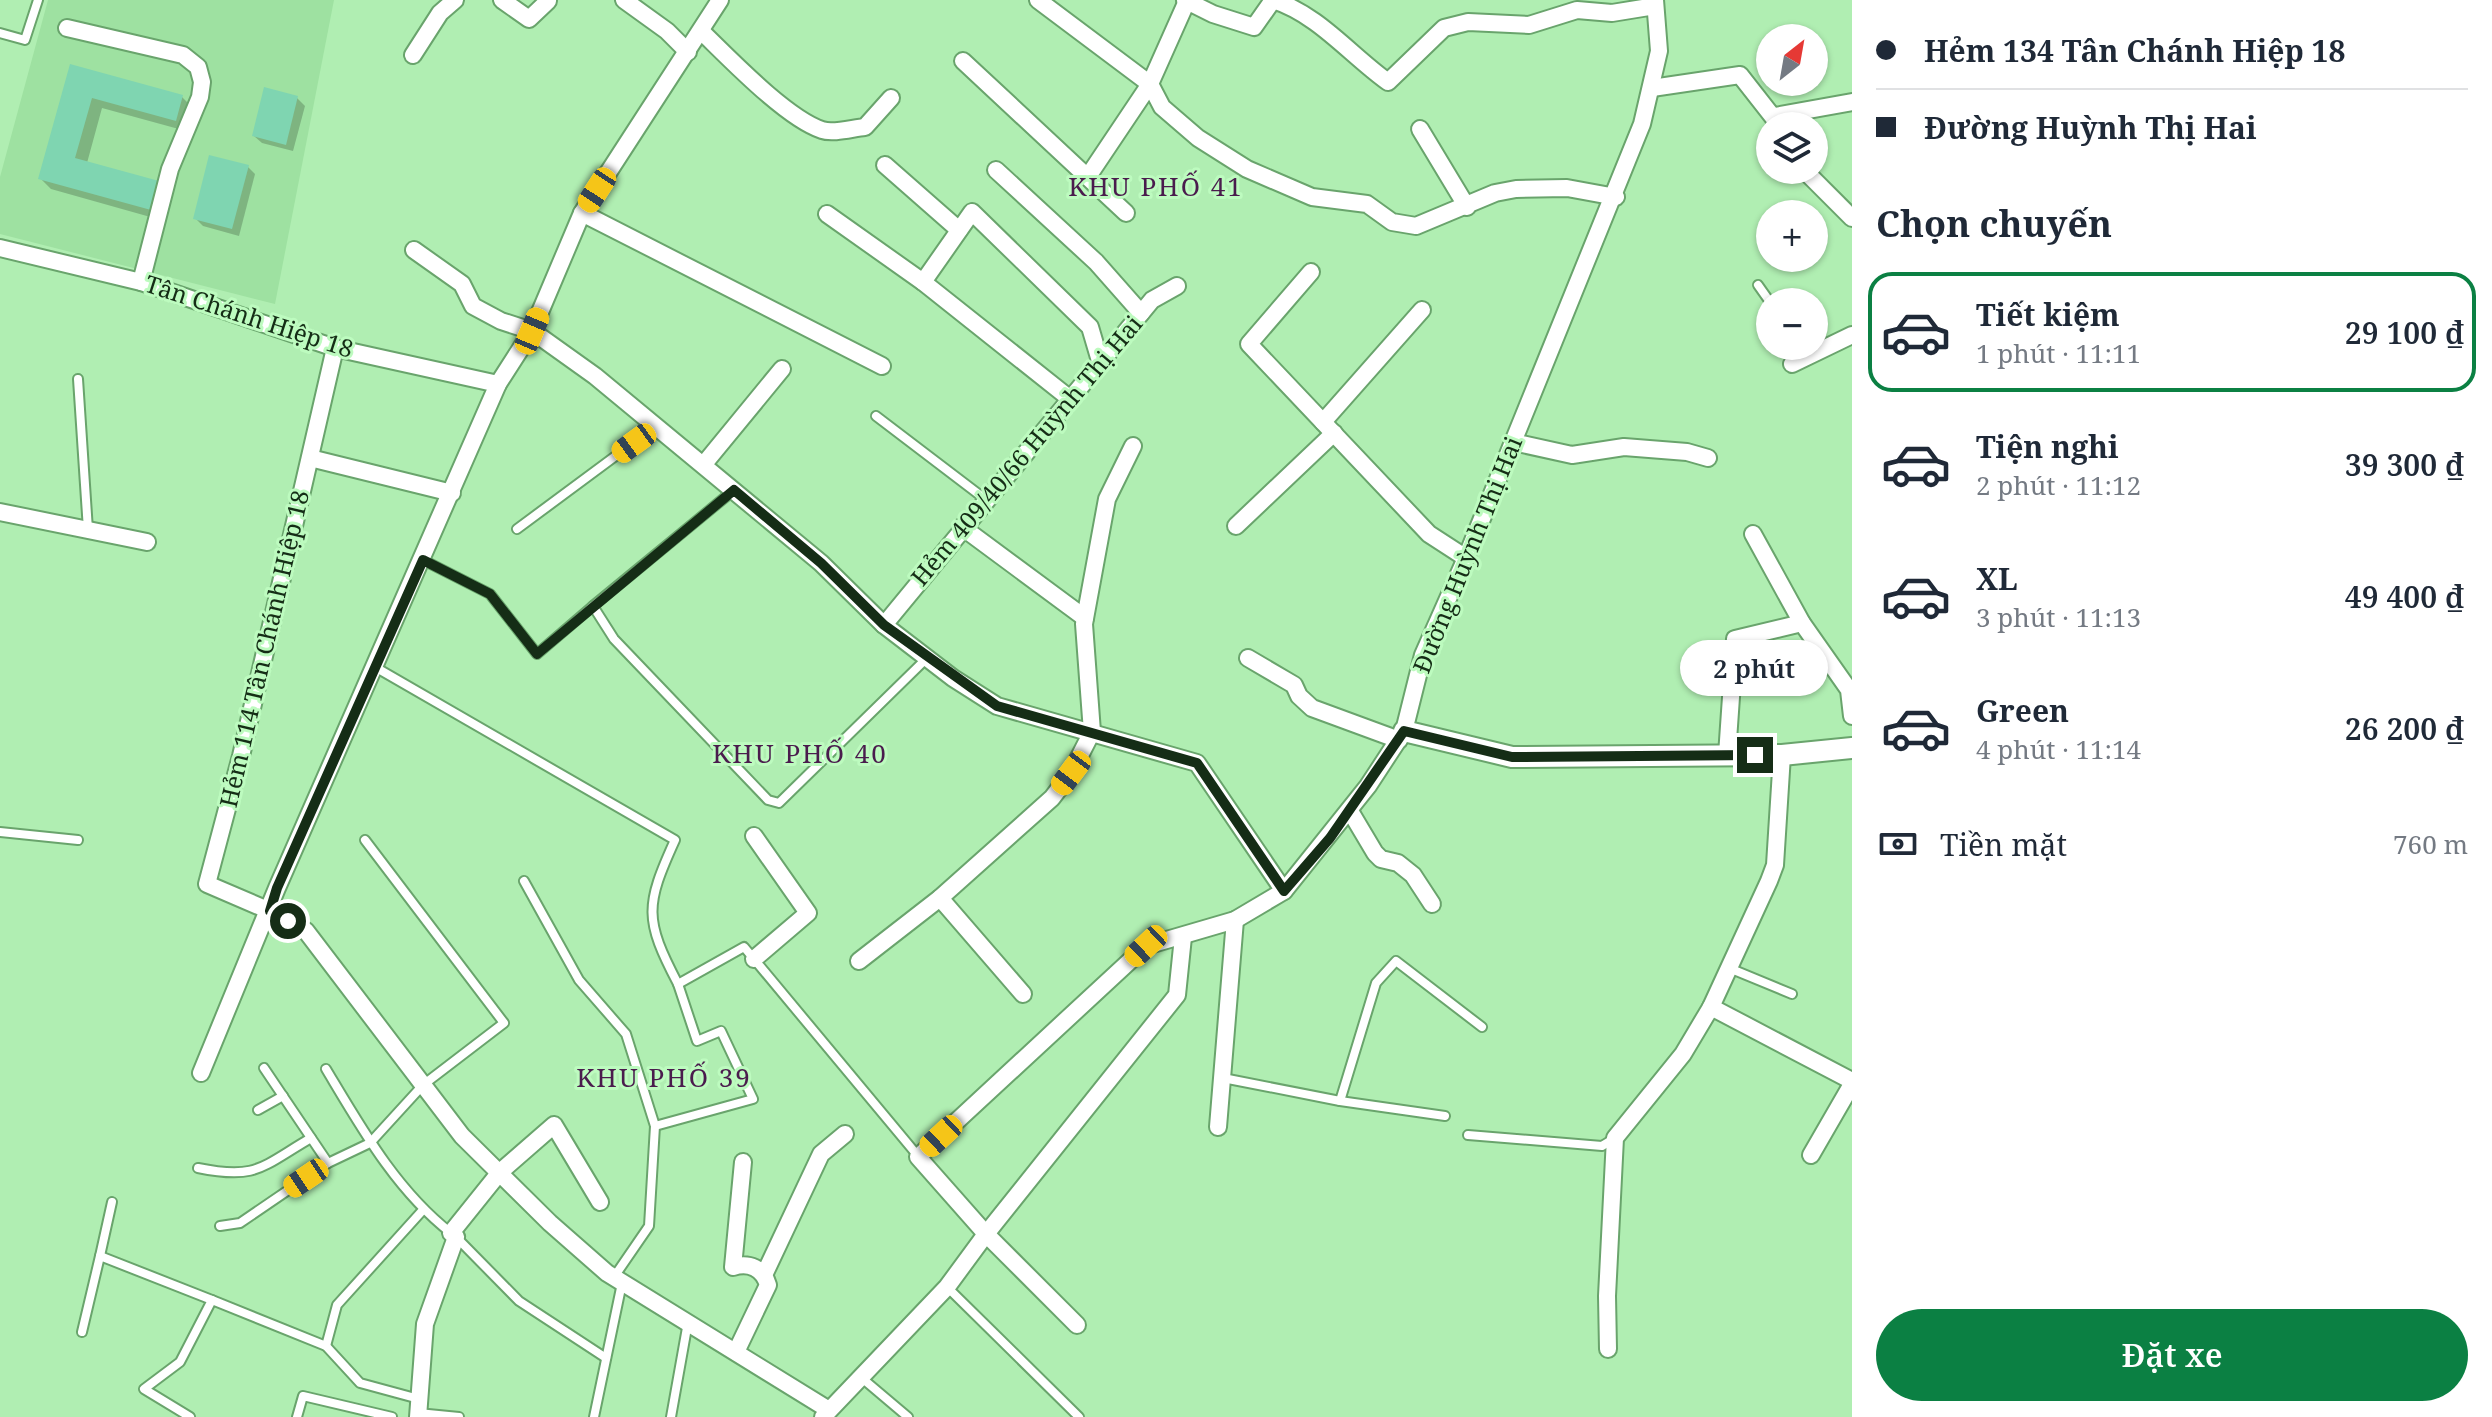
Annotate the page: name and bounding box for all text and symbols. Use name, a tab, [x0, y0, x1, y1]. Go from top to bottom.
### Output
north arrow	[1756, 24, 1828, 96]
map controls	[1756, 24, 1828, 360]
text: Hẻm 134 Tân Chánh Hiệp 18	[1924, 30, 2346, 71]
text: Đường Huỳnh Thị Hai	[1924, 107, 2257, 148]
button: layers	[1756, 112, 1828, 184]
car	[574, 163, 620, 217]
district label: KHU PHỐ 41	[1068, 168, 1244, 204]
text: Chọn chuyến	[1876, 199, 2112, 248]
button: +	[1756, 200, 1828, 272]
street label: Tân Chánh Hiệp 18	[141, 266, 358, 365]
button: −	[1756, 288, 1828, 360]
text: Tiết kiệm	[1976, 294, 2120, 335]
icon: car	[1880, 296, 1952, 368]
car	[512, 304, 552, 358]
street label: Hẻm 409/40/66 Huỳnh Thị Hai	[903, 308, 1149, 592]
text: 29 100 ₫	[2345, 312, 2464, 353]
text: 1 phút · 11:11	[1976, 335, 2141, 371]
car	[608, 419, 660, 467]
text: Tiện nghi	[1976, 426, 2119, 467]
icon: car	[1880, 428, 1952, 500]
street label: Đường Huỳnh Thị Hai	[1404, 431, 1529, 678]
text: 39 300 ₫	[2345, 444, 2464, 485]
text: 2 phút · 11:12	[1976, 467, 2141, 503]
street label: Hẻm 114 Tân Chánh Hiệp 18	[211, 487, 316, 810]
text: XL	[1976, 558, 2018, 599]
icon: car	[1880, 560, 1952, 632]
text: 49 400 ₫	[2345, 576, 2464, 617]
text: 3 phút · 11:13	[1976, 599, 2141, 635]
callout: 2 phút	[1681, 639, 1829, 695]
text: 2 phút	[1713, 650, 1795, 686]
text: Green	[1976, 690, 2069, 731]
icon: car	[1880, 692, 1952, 764]
text: 26 200 ₫	[2345, 708, 2464, 749]
text: 4 phút · 11:14	[1976, 731, 2141, 767]
district label: KHU PHỐ 40	[712, 735, 888, 771]
route end	[1737, 737, 1773, 773]
car	[1047, 747, 1095, 799]
icon: cash	[1876, 822, 1920, 866]
text: Tiền mặt	[1940, 824, 2067, 865]
text: 760 m	[2393, 826, 2468, 862]
route start	[270, 903, 306, 939]
car	[1120, 921, 1172, 971]
district label: KHU PHỐ 39	[576, 1059, 752, 1095]
car	[915, 1111, 967, 1161]
car	[279, 1155, 333, 1201]
button: Đặt xe	[1876, 1309, 2468, 1401]

